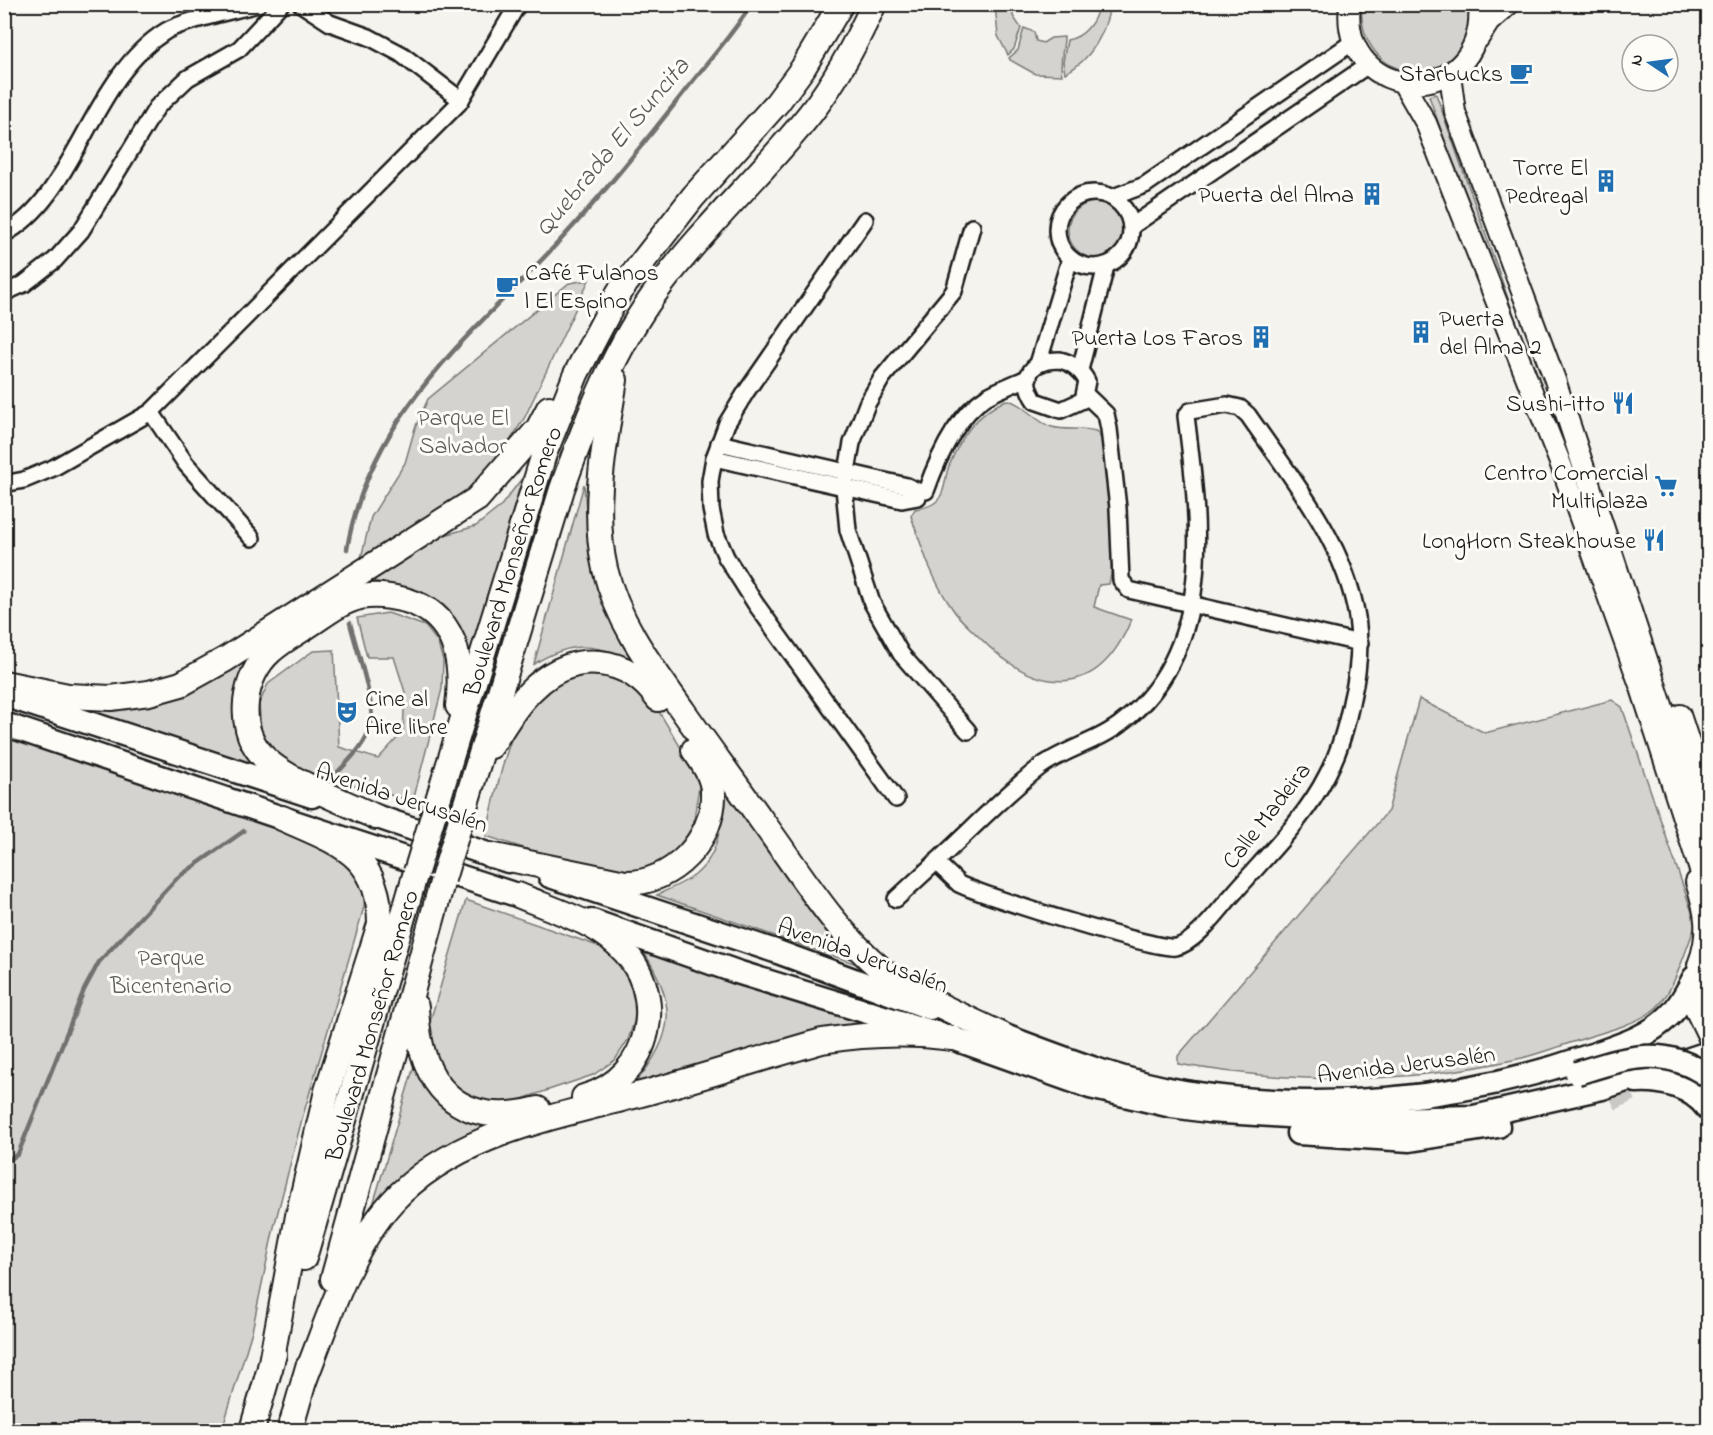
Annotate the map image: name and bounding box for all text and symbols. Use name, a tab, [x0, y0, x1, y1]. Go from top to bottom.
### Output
north arrow	[1620, 33, 1680, 93]
water label: Quebrada El Suncita	[527, 49, 700, 246]
text: N	[1624, 52, 1650, 68]
place label: Starbucks	[1399, 58, 1503, 93]
cafe icon: Starbucks	[1508, 60, 1534, 86]
place label: Torre El Pedregal	[1505, 152, 1588, 215]
building icon: Torre El Pedregal	[1593, 168, 1619, 194]
place label: Puerta del Alma	[1198, 179, 1354, 214]
building icon: Puerta del Alma	[1359, 181, 1385, 207]
place label: Café Fulanos | El Espino	[525, 257, 659, 320]
cafe icon: Café Fulanos | El Espino	[494, 273, 520, 299]
place label: Puerta del Alma 2	[1439, 303, 1542, 366]
building icon: Puerta del Alma 2	[1408, 319, 1434, 345]
place label: Puerta Los Faros	[1071, 322, 1243, 357]
building icon: Puerta Los Faros	[1248, 324, 1274, 350]
place label: Sushi-itto	[1506, 388, 1605, 423]
restaurant icon: Sushi-itto	[1610, 390, 1636, 416]
park label: Parque El Salvador	[417, 402, 509, 465]
street label: Boulevard Monseñor Romero	[455, 422, 573, 702]
place label: Centro Comercial Multiplaza	[1484, 457, 1648, 520]
supermarket icon: Centro Comercial Multiplaza	[1653, 473, 1679, 499]
place label: LongHorn Steakhouse	[1422, 525, 1636, 560]
restaurant icon: LongHorn Steakhouse	[1641, 527, 1667, 553]
place label: Cine al Aire libre	[365, 683, 448, 746]
theatre icon: Cine al Aire libre	[334, 699, 360, 725]
street label: Avenida Jerusalén	[310, 755, 492, 844]
street label: Calle Madeira	[1215, 756, 1321, 878]
street label: Boulevard Monseñor Romero	[318, 886, 430, 1167]
street label: Avenida Jerusalén	[772, 910, 952, 1004]
park label: Parque Bicentenario	[109, 942, 232, 1005]
street label: Avenida Jerusalén	[1315, 1038, 1498, 1095]

